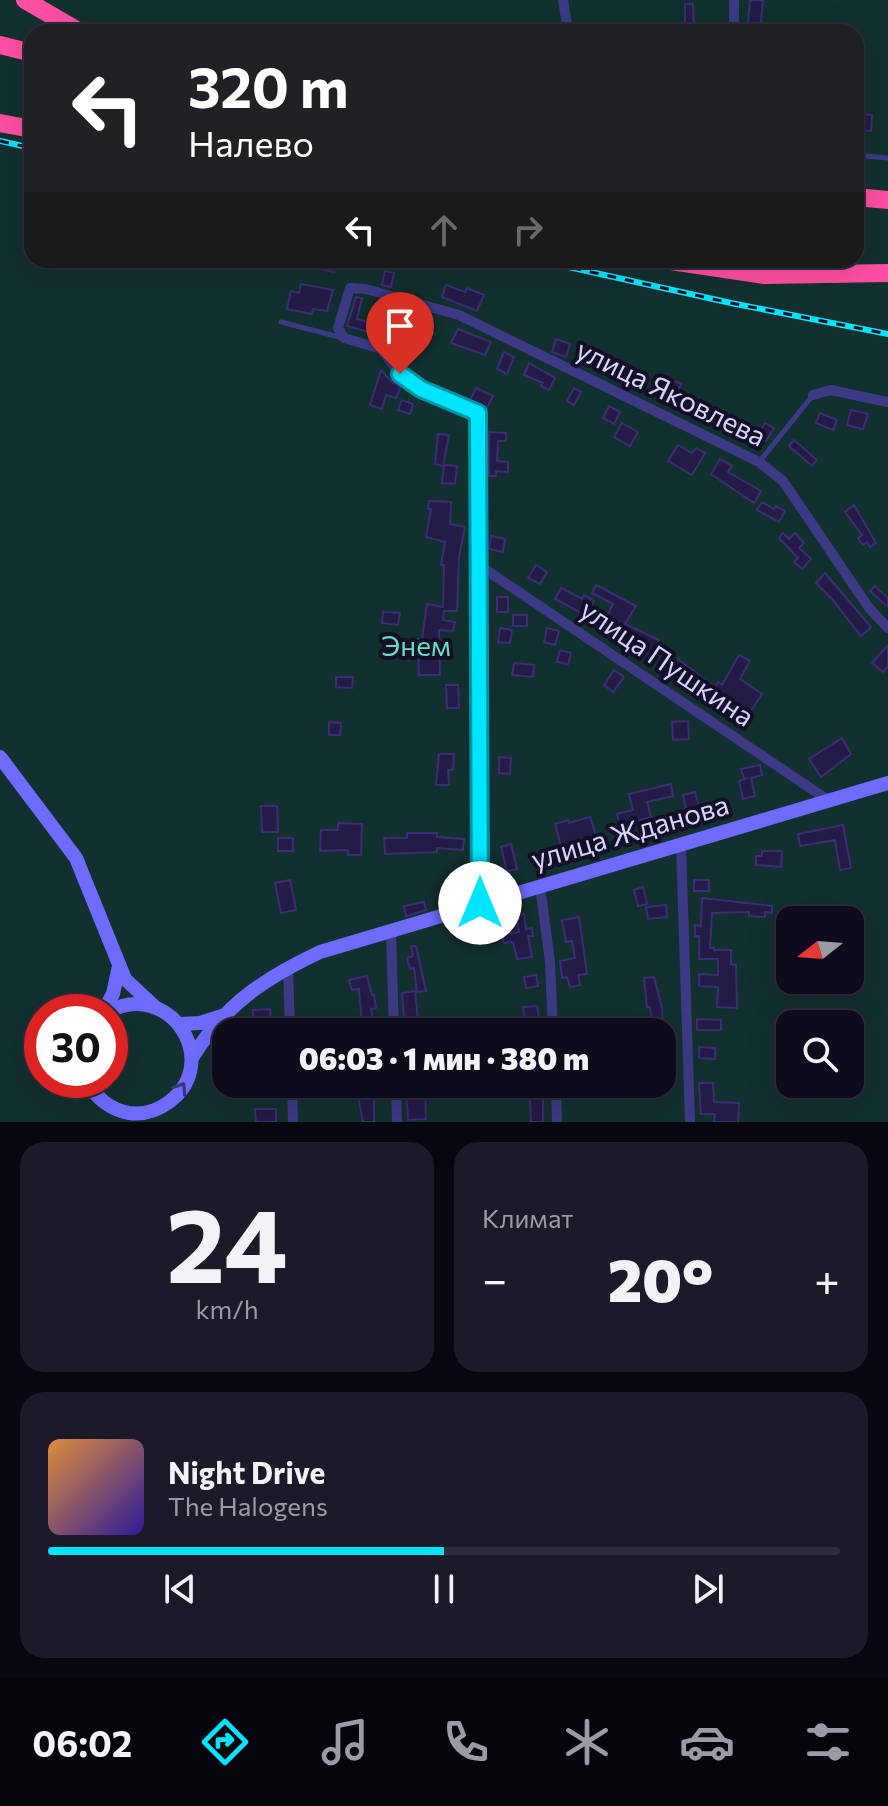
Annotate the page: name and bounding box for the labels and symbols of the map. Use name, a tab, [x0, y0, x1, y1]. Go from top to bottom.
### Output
pin	[366, 292, 434, 374]
street label: улица Яковлева	[571, 331, 772, 453]
street label: улица Пушкина	[574, 592, 761, 733]
park label: Энем	[381, 628, 451, 662]
street label: улица Жданова	[527, 787, 732, 875]
position arrow	[438, 861, 522, 945]
north arrow	[776, 906, 864, 994]
speed limit sign: 30	[24, 994, 128, 1098]
one-way arrow	[171, 1082, 186, 1096]

